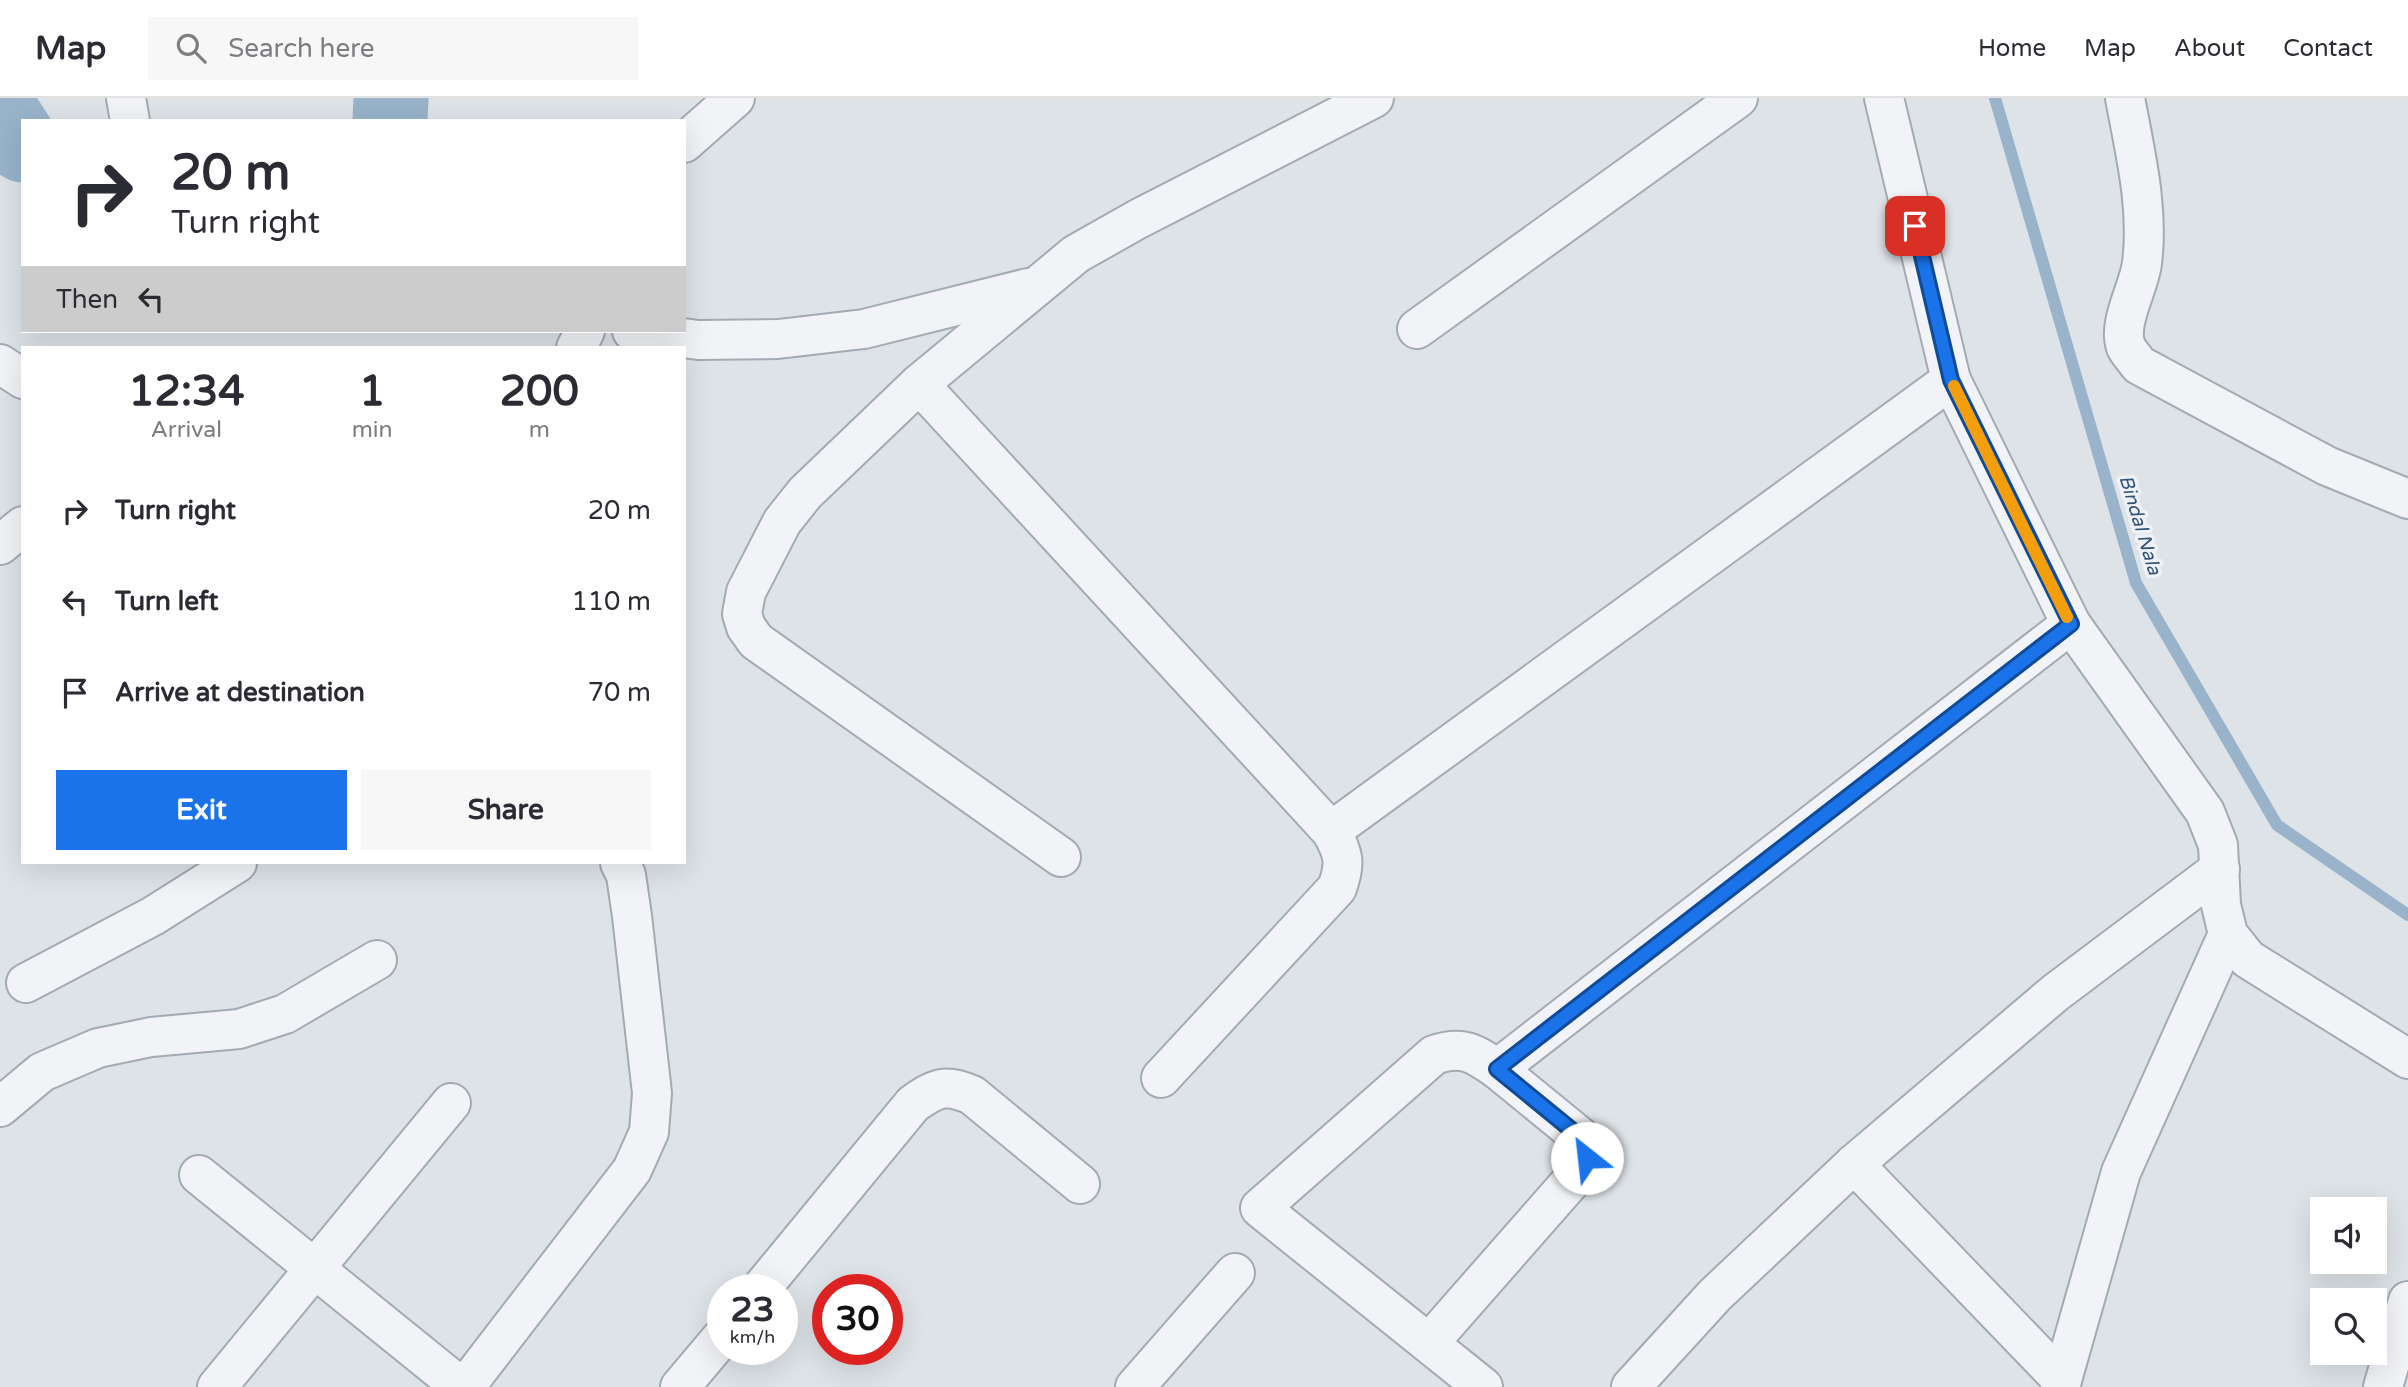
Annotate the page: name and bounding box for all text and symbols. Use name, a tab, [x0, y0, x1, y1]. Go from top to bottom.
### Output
search box	[148, 17, 638, 80]
text: Map	[35, 29, 106, 68]
icon: search	[172, 29, 210, 67]
text: Search here	[228, 33, 374, 64]
text: Home	[1978, 34, 2046, 63]
text: Map	[2084, 34, 2136, 63]
text: About	[2174, 34, 2245, 63]
text: Contact	[2283, 34, 2373, 63]
text: 20 m	[171, 144, 290, 203]
icon: right	[56, 147, 147, 238]
pin	[1885, 196, 1945, 256]
text: Turn right	[171, 204, 320, 242]
icon: arrive	[1896, 207, 1934, 245]
icon: left	[132, 280, 170, 318]
text: Then	[56, 284, 118, 315]
text: 12:34	[128, 366, 245, 417]
text: 1	[359, 366, 385, 417]
text: 200	[500, 366, 579, 417]
text: Arrival	[151, 416, 222, 444]
text: min	[352, 416, 393, 444]
text: m	[529, 416, 550, 444]
water label: Bindal Nala	[2114, 473, 2166, 579]
icon: right	[56, 492, 94, 530]
text: Turn right	[115, 495, 236, 526]
text: 20 m	[588, 495, 651, 526]
icon: left	[56, 583, 94, 621]
text: Turn left	[115, 586, 218, 617]
text: 110 m	[571, 586, 651, 617]
icon: arrive	[56, 674, 94, 712]
text: Arrive at destination	[115, 677, 365, 708]
text: 70 m	[588, 677, 651, 708]
button: Exit	[56, 770, 347, 850]
button: Share	[361, 770, 651, 850]
position arrow	[1550, 1121, 1624, 1195]
map controls	[2310, 1197, 2387, 1365]
button: sound	[2310, 1197, 2387, 1274]
speed limit sign: 30	[812, 1274, 903, 1365]
button: search	[2310, 1288, 2387, 1365]
text: 23	[731, 1289, 774, 1331]
text: km/h	[730, 1326, 775, 1348]

